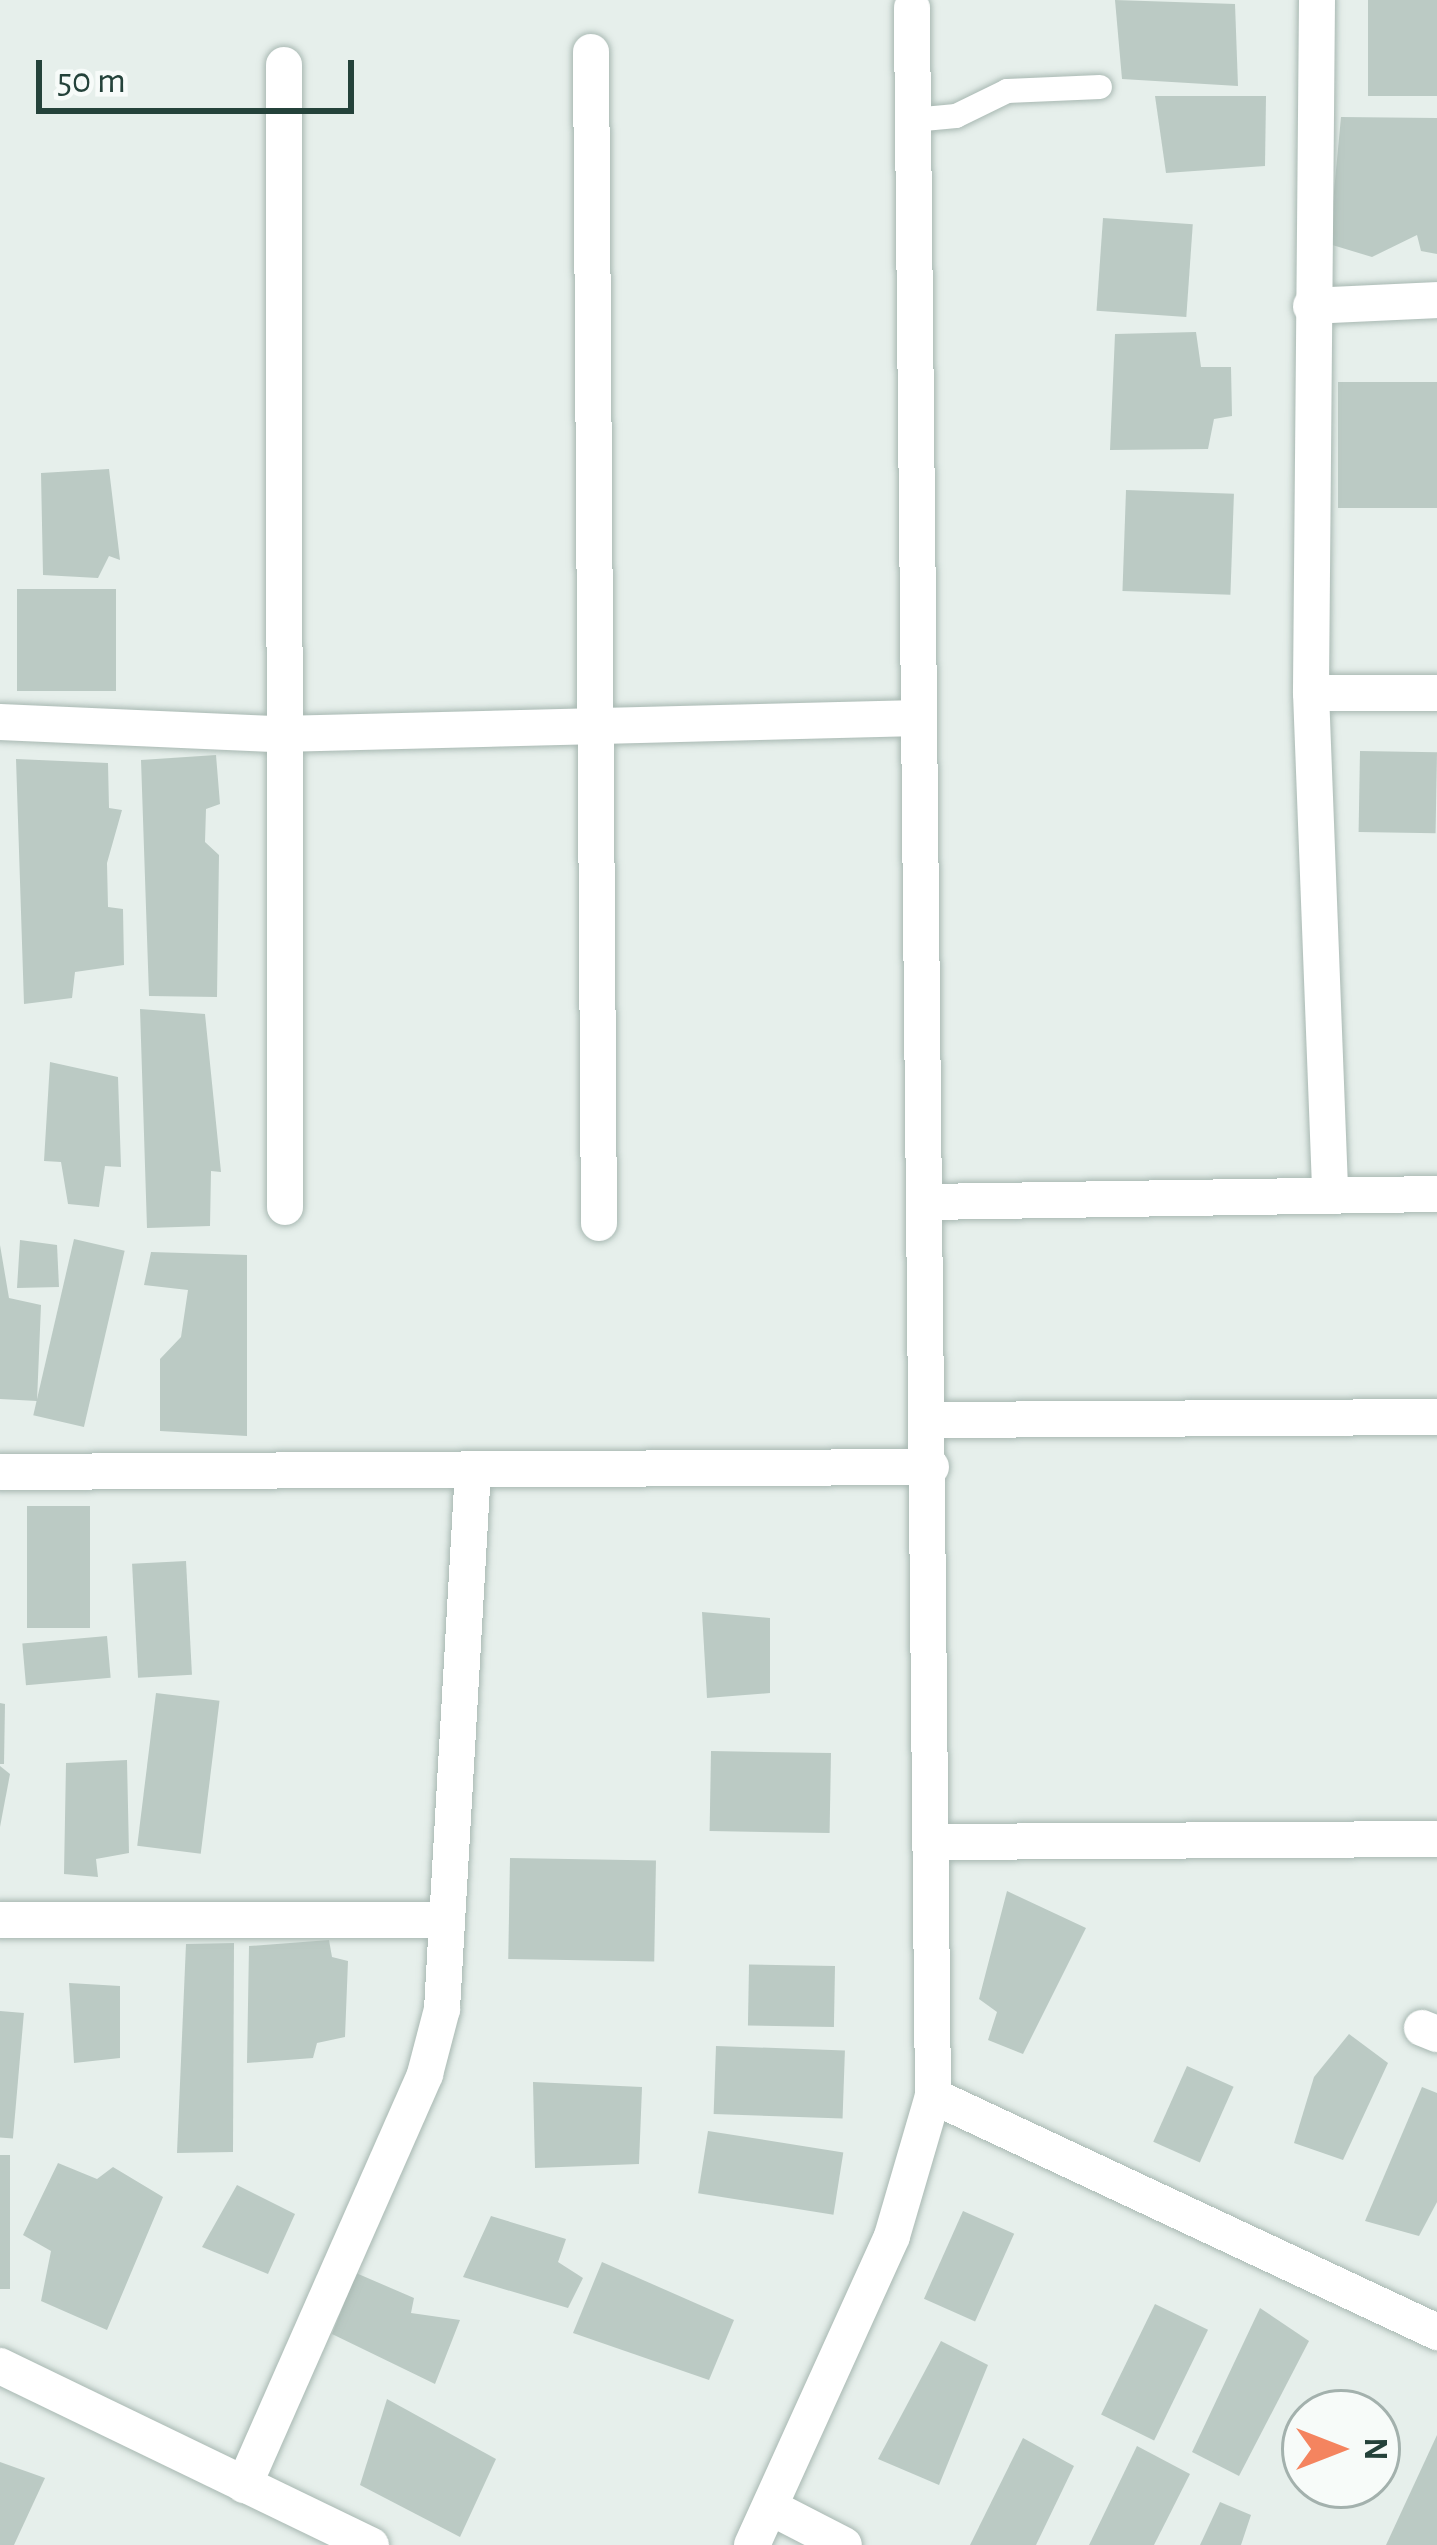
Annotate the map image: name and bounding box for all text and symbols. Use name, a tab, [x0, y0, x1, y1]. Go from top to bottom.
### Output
scale bar	[42, 36, 360, 110]
text: 50 m	[57, 63, 126, 99]
north arrow	[1281, 2389, 1401, 2509]
text: N	[1358, 2438, 1391, 2460]

